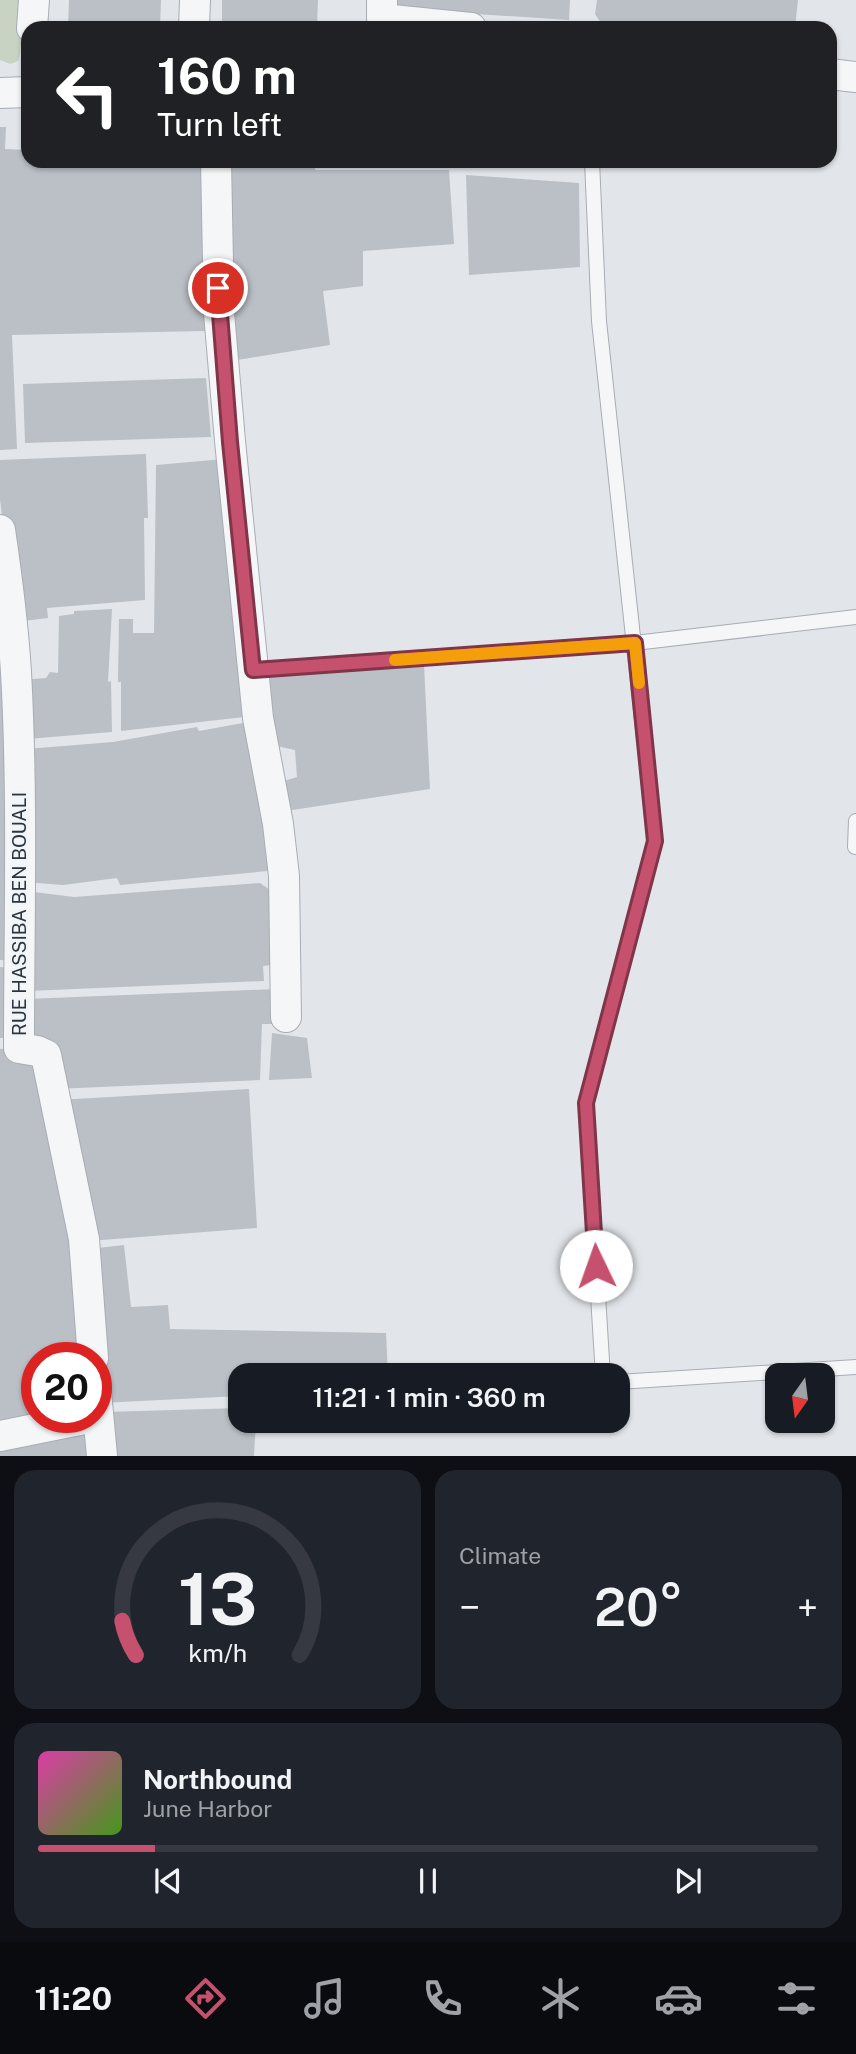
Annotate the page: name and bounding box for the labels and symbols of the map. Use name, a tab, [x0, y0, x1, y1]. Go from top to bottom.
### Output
pin	[188, 258, 248, 318]
street label: RUE HASSIBA BEN BOUALI	[8, 792, 30, 1036]
position arrow	[559, 1229, 633, 1303]
speed limit sign: 20	[21, 1342, 112, 1433]
north arrow	[765, 1363, 835, 1433]

